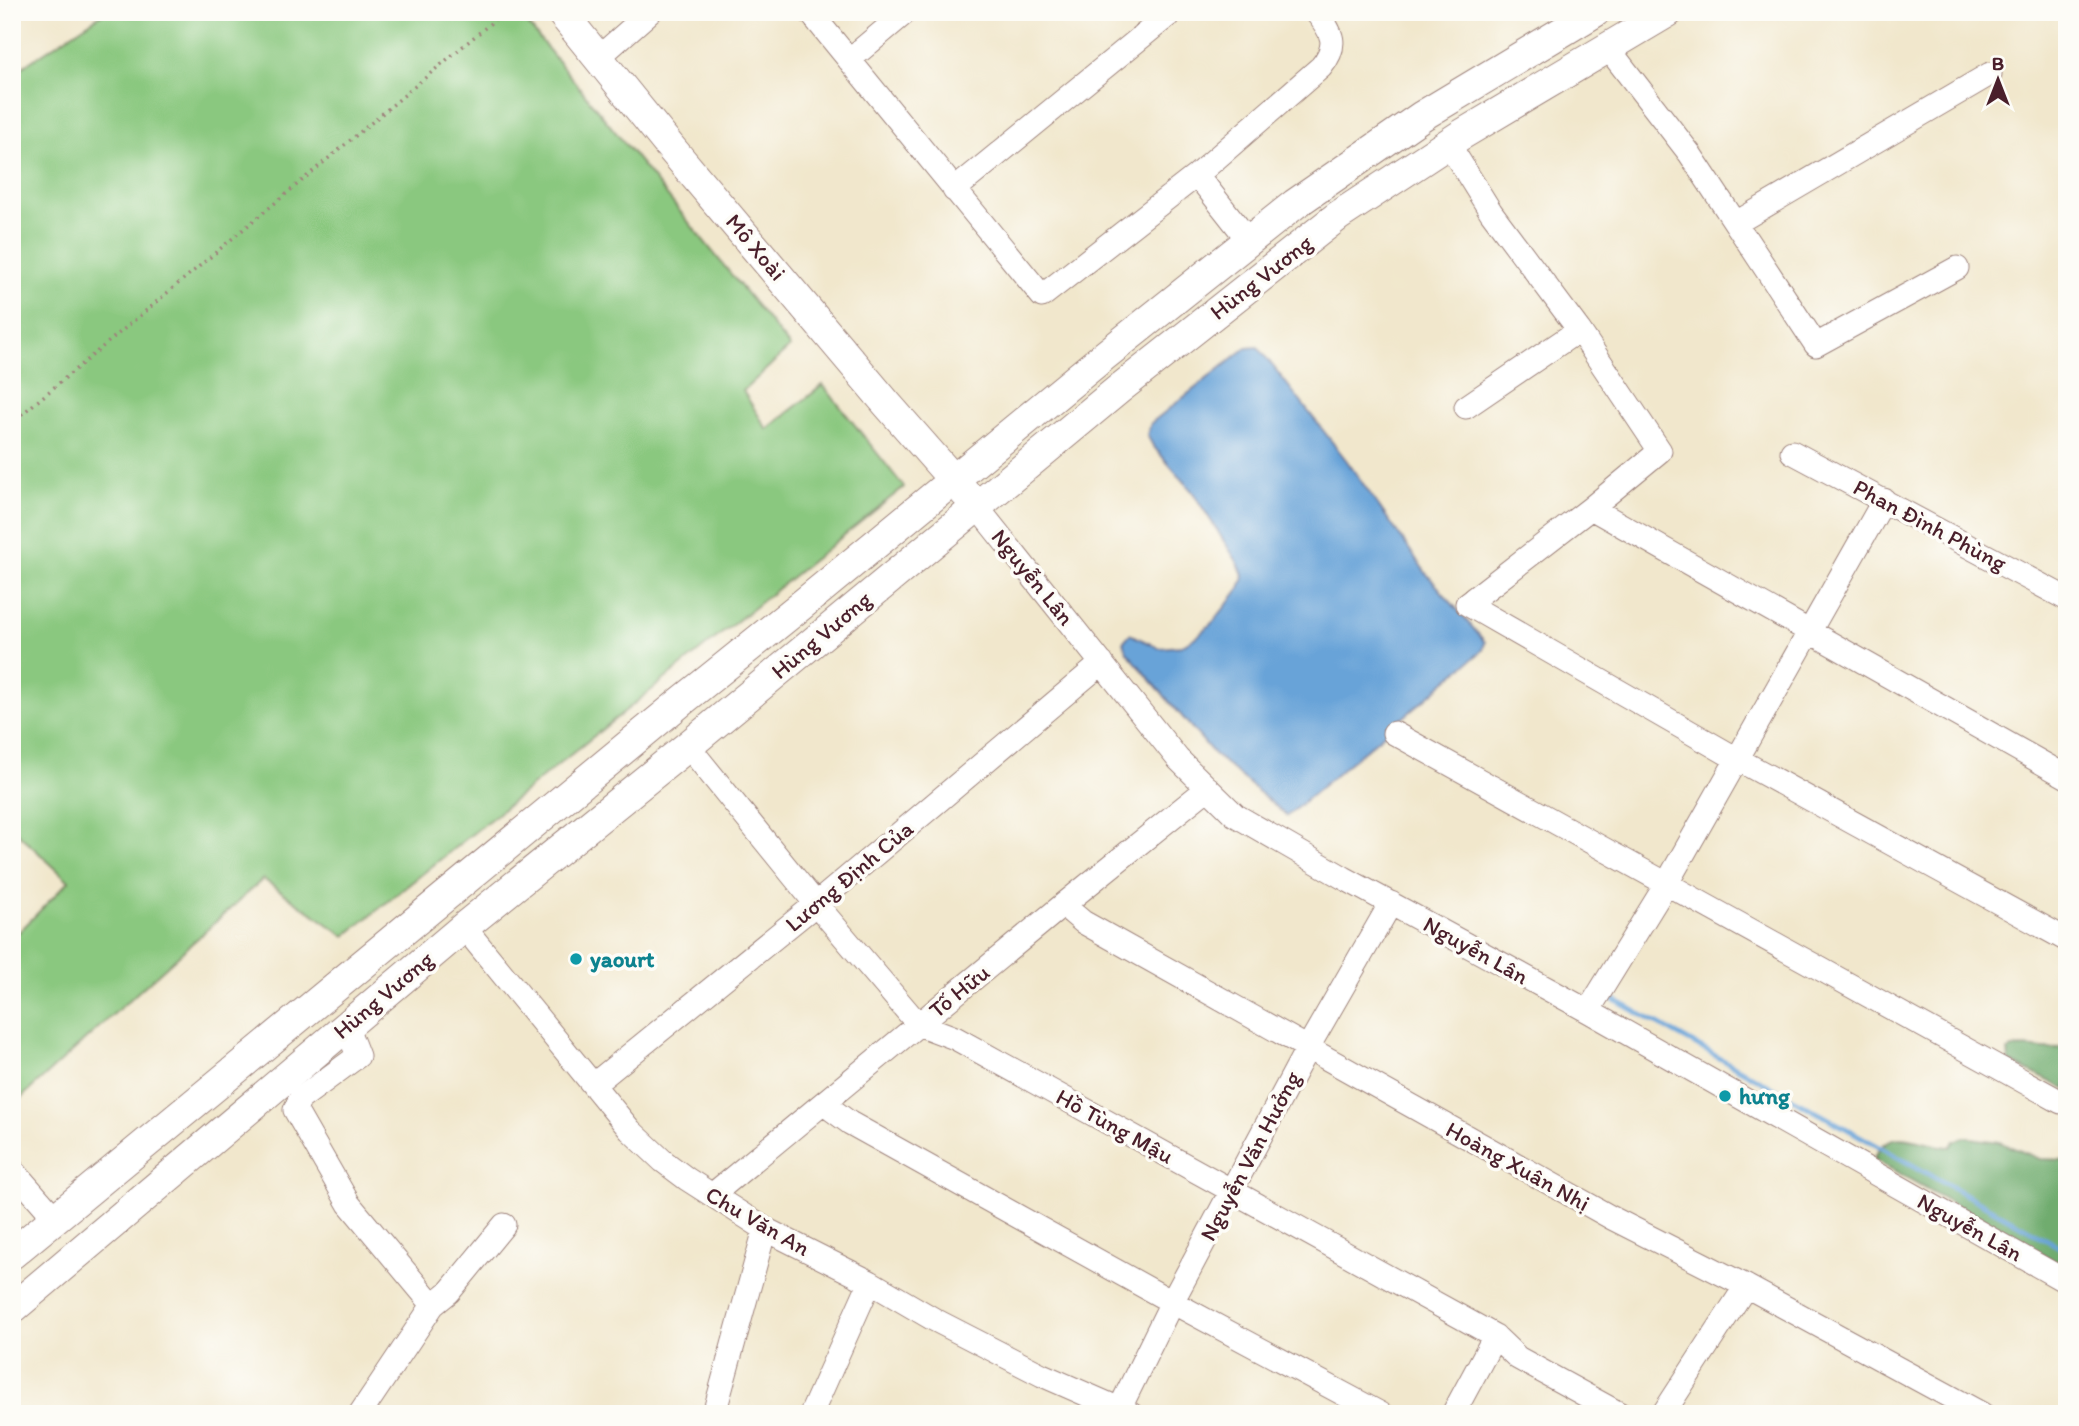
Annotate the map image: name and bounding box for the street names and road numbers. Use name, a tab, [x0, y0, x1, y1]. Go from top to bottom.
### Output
street label: Mô Xoài	[720, 208, 792, 286]
street label: Hùng Vương	[1204, 228, 1318, 326]
street label: Phan Đình Phùng	[1849, 473, 2012, 577]
street label: Nguyễn Lân	[986, 523, 1080, 631]
street label: Hùng Vương	[765, 585, 877, 685]
street label: Lương Định Của	[779, 814, 919, 938]
street label: Nguyễn Lân	[1419, 910, 1533, 990]
street label: Hùng Vương	[327, 945, 439, 1045]
street label: Tố Hữu	[923, 958, 995, 1024]
street label: Nguyễn Văn Hưởng	[1194, 1066, 1307, 1246]
street label: Hồ Tùng Mậu	[1051, 1082, 1179, 1170]
street label: Hoàng Xuân Nhị	[1441, 1115, 1595, 1217]
street label: Chu Văn An	[701, 1180, 815, 1262]
street label: Nguyễn Lân	[1913, 1187, 2027, 1267]

